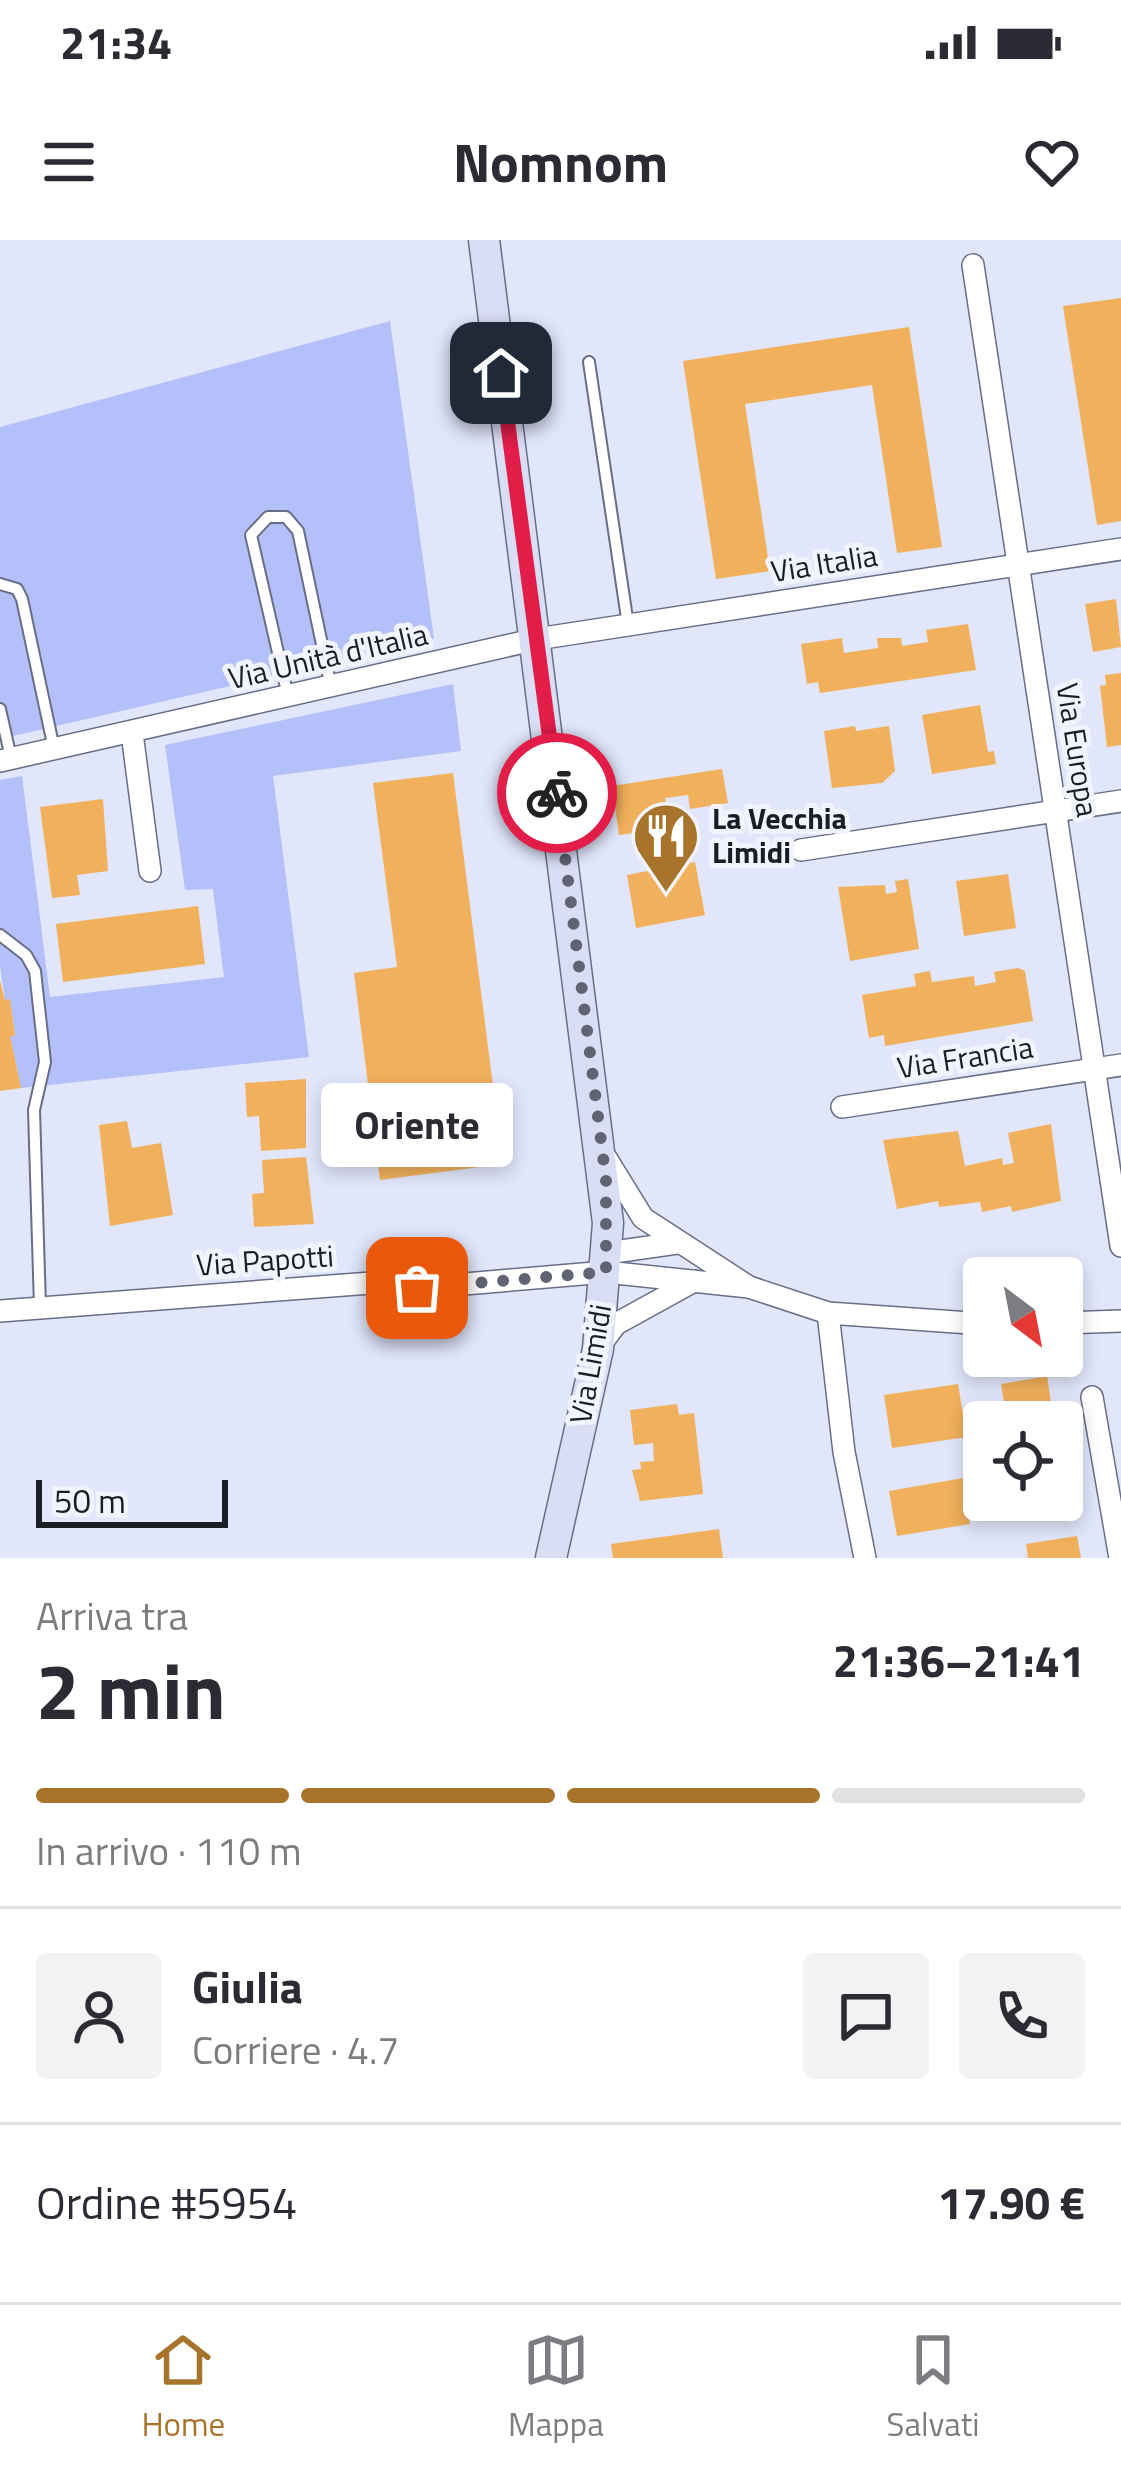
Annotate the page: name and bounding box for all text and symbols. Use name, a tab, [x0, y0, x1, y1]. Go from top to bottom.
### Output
text: 21:34	[60, 8, 172, 76]
text: Nomnom	[453, 121, 668, 203]
icon: menu	[36, 129, 102, 195]
icon: heart	[1019, 129, 1085, 195]
pin	[450, 322, 552, 424]
icon: home	[468, 340, 534, 406]
street label: Via Italia	[767, 532, 880, 594]
street label: Via Unità d'Italia	[224, 611, 432, 701]
street label: Via Europa	[1045, 680, 1111, 820]
courier	[497, 733, 617, 853]
icon: bike	[524, 760, 590, 826]
place label: La Vecchia Limidi	[712, 795, 847, 875]
restaurant icon: La Vecchia Limidi	[631, 801, 701, 895]
street label: Via Francia	[894, 1024, 1036, 1090]
callout: Oriente	[321, 1084, 513, 1168]
text: Oriente	[354, 1095, 480, 1154]
street label: Via Papotti	[195, 1232, 335, 1288]
pin	[366, 1237, 468, 1339]
icon: bag	[384, 1255, 450, 1321]
north arrow	[963, 1257, 1083, 1377]
map controls	[963, 1257, 1083, 1521]
street label: Via Limidi	[557, 1300, 623, 1427]
button: locate	[963, 1401, 1083, 1521]
scale bar	[36, 1474, 228, 1527]
text: 50 m	[54, 1476, 126, 1526]
text: Arriva tra	[36, 1586, 188, 1645]
text: 21:36–21:41	[833, 1626, 1085, 1694]
text: 2 min	[36, 1631, 226, 1749]
text: In arrivo · 110 m	[36, 1821, 302, 1880]
text: Giulia	[192, 1952, 303, 2020]
button: person	[36, 1953, 162, 2079]
button: chat	[803, 1953, 929, 2079]
button: phone	[959, 1953, 1085, 2079]
text: Corriere · 4.7	[192, 2020, 399, 2079]
text: Ordine #5954	[36, 2168, 297, 2236]
text: 17.90 €	[938, 2168, 1085, 2236]
tab: Home	[141, 2327, 225, 2449]
tab: Mappa	[508, 2327, 604, 2449]
tab: Salvati	[887, 2327, 980, 2449]

